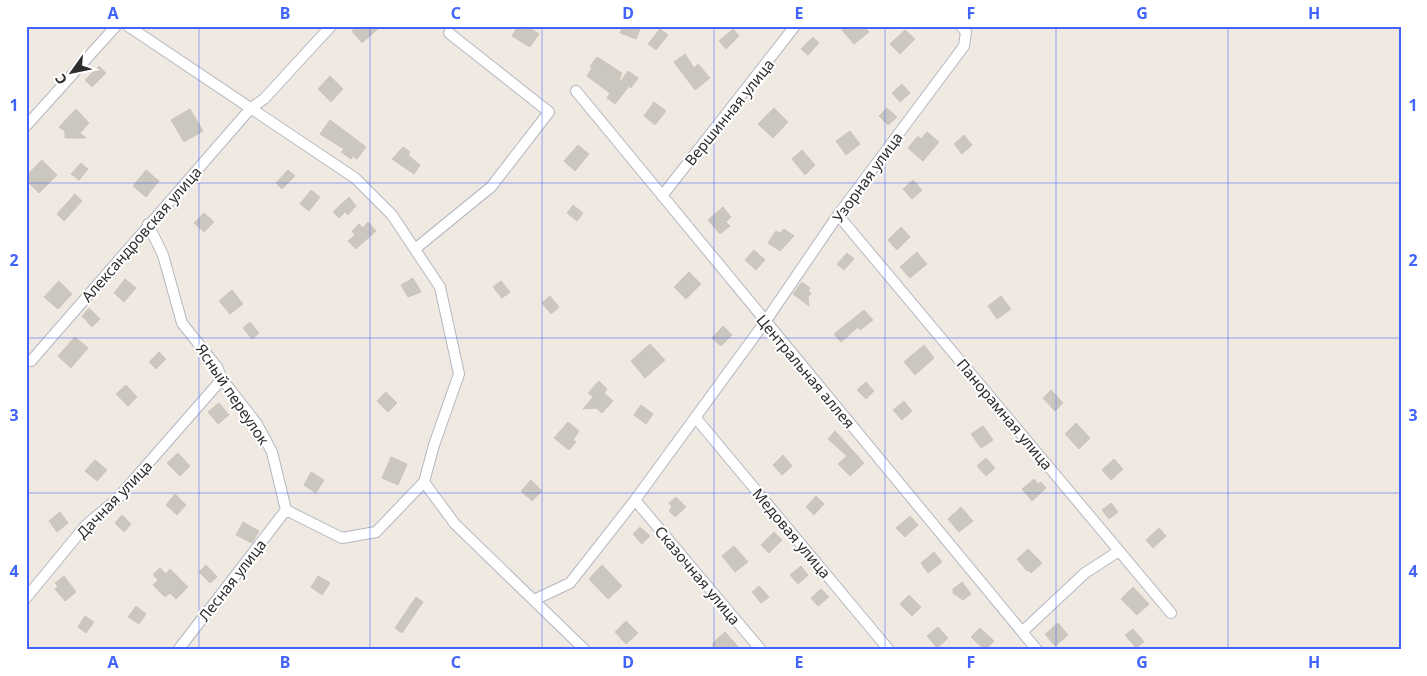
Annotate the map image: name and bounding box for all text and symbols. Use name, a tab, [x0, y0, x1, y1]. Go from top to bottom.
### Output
text: A	[107, 2, 119, 24]
text: B	[280, 2, 290, 24]
text: C	[451, 2, 461, 24]
text: D	[622, 2, 634, 24]
text: E	[795, 2, 804, 24]
text: F	[967, 2, 975, 24]
text: G	[1136, 2, 1148, 24]
text: H	[1308, 2, 1320, 24]
north arrow	[48, 48, 98, 98]
street label: Вершинная улица	[680, 55, 778, 169]
text: С	[50, 70, 71, 88]
text: 1	[9, 94, 19, 116]
text: 1	[1408, 94, 1418, 116]
street label: Узорная улица	[827, 128, 907, 226]
street label: Александровская улица	[77, 162, 205, 306]
text: 2	[9, 249, 19, 271]
text: 2	[1408, 249, 1418, 271]
street label: Центральная аллея	[752, 310, 860, 432]
street label: Ясный переулок	[192, 340, 274, 448]
street label: Панорамная улица	[953, 354, 1057, 474]
text: 3	[9, 404, 19, 426]
text: 3	[1408, 404, 1418, 426]
street label: Дачная улица	[72, 456, 156, 542]
street label: Медовая улица	[748, 484, 836, 582]
street label: Сказочная улица	[651, 521, 745, 629]
street label: Лесная улица	[194, 535, 270, 625]
text: 4	[9, 560, 19, 582]
text: 4	[1408, 560, 1418, 582]
text: A	[107, 651, 119, 673]
text: B	[280, 651, 290, 673]
text: C	[451, 651, 461, 673]
text: D	[622, 651, 634, 673]
text: E	[795, 651, 804, 673]
text: F	[967, 651, 975, 673]
text: G	[1136, 651, 1148, 673]
text: H	[1308, 651, 1320, 673]

